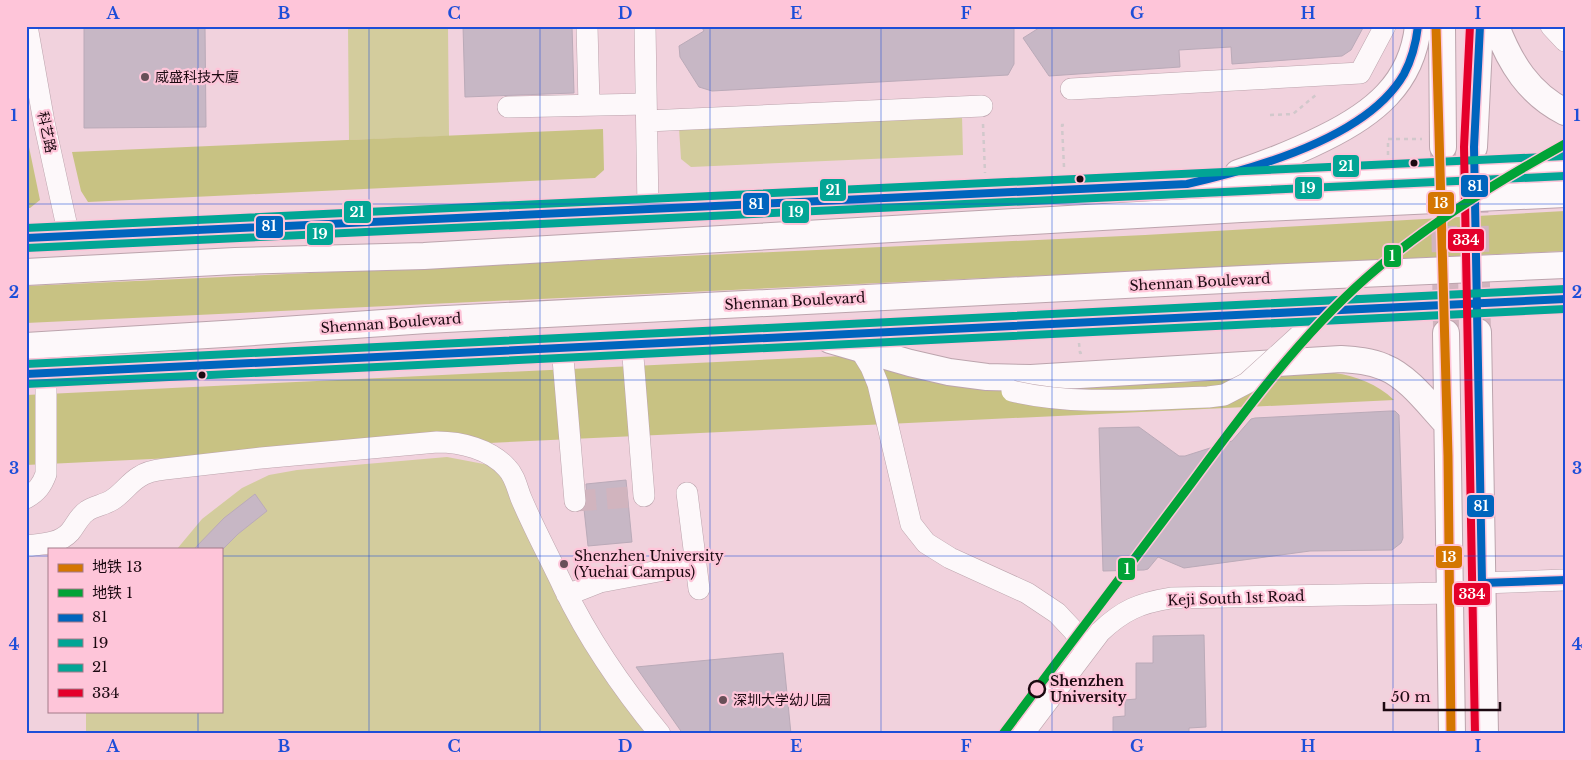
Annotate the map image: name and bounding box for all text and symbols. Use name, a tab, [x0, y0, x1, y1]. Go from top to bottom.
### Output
text: A	[106, 3, 121, 23]
text: B	[278, 3, 291, 23]
text: C	[447, 3, 461, 23]
text: D	[618, 3, 632, 23]
text: E	[790, 3, 802, 23]
text: F	[960, 3, 972, 23]
text: G	[1130, 3, 1144, 23]
text: H	[1300, 3, 1316, 23]
text: I	[1475, 3, 1482, 23]
place label: 威盛科技大廈	[155, 68, 239, 86]
marker: 威盛科技大廈	[139, 71, 151, 83]
text: 1	[11, 105, 18, 125]
text: 1	[1574, 105, 1581, 125]
street label: 科艺路	[34, 110, 60, 154]
line badge: 21	[1332, 154, 1360, 178]
text: 21	[1338, 157, 1354, 175]
unlabelled marker	[1409, 158, 1419, 168]
unlabelled marker	[1075, 174, 1085, 184]
line badge: 81	[1460, 174, 1489, 198]
line badge: 19	[1294, 176, 1323, 200]
text: 81	[1468, 177, 1483, 195]
line badge: 21	[819, 178, 847, 202]
text: 19	[1300, 179, 1316, 197]
text: 21	[825, 181, 841, 199]
line badge: 13	[1427, 191, 1455, 215]
line badge: 81	[742, 192, 770, 216]
text: 13	[1433, 194, 1449, 212]
text: 81	[749, 195, 764, 213]
line badge: 21	[343, 200, 372, 224]
line badge: 19	[781, 200, 810, 224]
text: 21	[349, 203, 365, 221]
text: 19	[788, 203, 804, 221]
line badge: 81	[255, 215, 284, 239]
text: 81	[262, 217, 277, 235]
line badge: 19	[306, 222, 334, 246]
text: 19	[312, 225, 328, 243]
line badge: 334	[1447, 228, 1485, 252]
text: 334	[1452, 231, 1480, 249]
line badge: 1	[1383, 244, 1402, 268]
text: 1	[1389, 247, 1395, 265]
street label: Shennan Boulevard	[1129, 269, 1272, 295]
text: 2	[9, 282, 19, 302]
text: 2	[1572, 282, 1582, 302]
street label: Shennan Boulevard	[724, 288, 867, 314]
street label: Shennan Boulevard	[320, 309, 463, 337]
unlabelled marker	[197, 370, 207, 380]
text: 3	[9, 458, 19, 478]
text: 3	[1572, 458, 1582, 478]
line badge: 81	[1466, 494, 1495, 518]
text: 81	[1474, 497, 1489, 515]
line badge: 13	[1435, 545, 1463, 569]
place label: Shenzhen University (Yuehai Campus)	[574, 547, 724, 581]
legend	[48, 548, 222, 712]
text: 13	[1441, 548, 1457, 566]
text: 地铁 13	[92, 557, 142, 576]
line badge: 1	[1117, 557, 1136, 581]
marker: Shenzhen University (Yuehai Campus)	[558, 558, 570, 570]
text: 1	[1124, 560, 1130, 578]
line badge: 334	[1453, 582, 1491, 606]
text: 地铁 1	[92, 583, 133, 602]
text: 334	[1458, 585, 1486, 603]
street label: Keji South 1st Road	[1167, 587, 1305, 609]
text: 81	[92, 607, 108, 626]
text: 19	[92, 633, 108, 652]
text: 4	[9, 634, 19, 654]
text: 4	[1572, 634, 1582, 654]
text: 21	[92, 657, 108, 676]
place label: Shenzhen University	[1050, 672, 1128, 706]
marker: Shenzhen University	[1028, 680, 1046, 698]
scale bar	[1384, 680, 1500, 712]
text: 334	[92, 683, 119, 702]
text: 50 m	[1391, 687, 1431, 706]
place label: 深圳大学幼儿园	[733, 691, 831, 709]
marker: 深圳大学幼儿园	[717, 694, 729, 706]
text: A	[106, 736, 121, 756]
text: B	[278, 736, 291, 756]
text: C	[447, 736, 461, 756]
text: D	[618, 736, 632, 756]
text: E	[790, 736, 802, 756]
text: F	[960, 736, 972, 756]
text: G	[1130, 736, 1144, 756]
text: H	[1300, 736, 1316, 756]
text: I	[1475, 736, 1482, 756]

